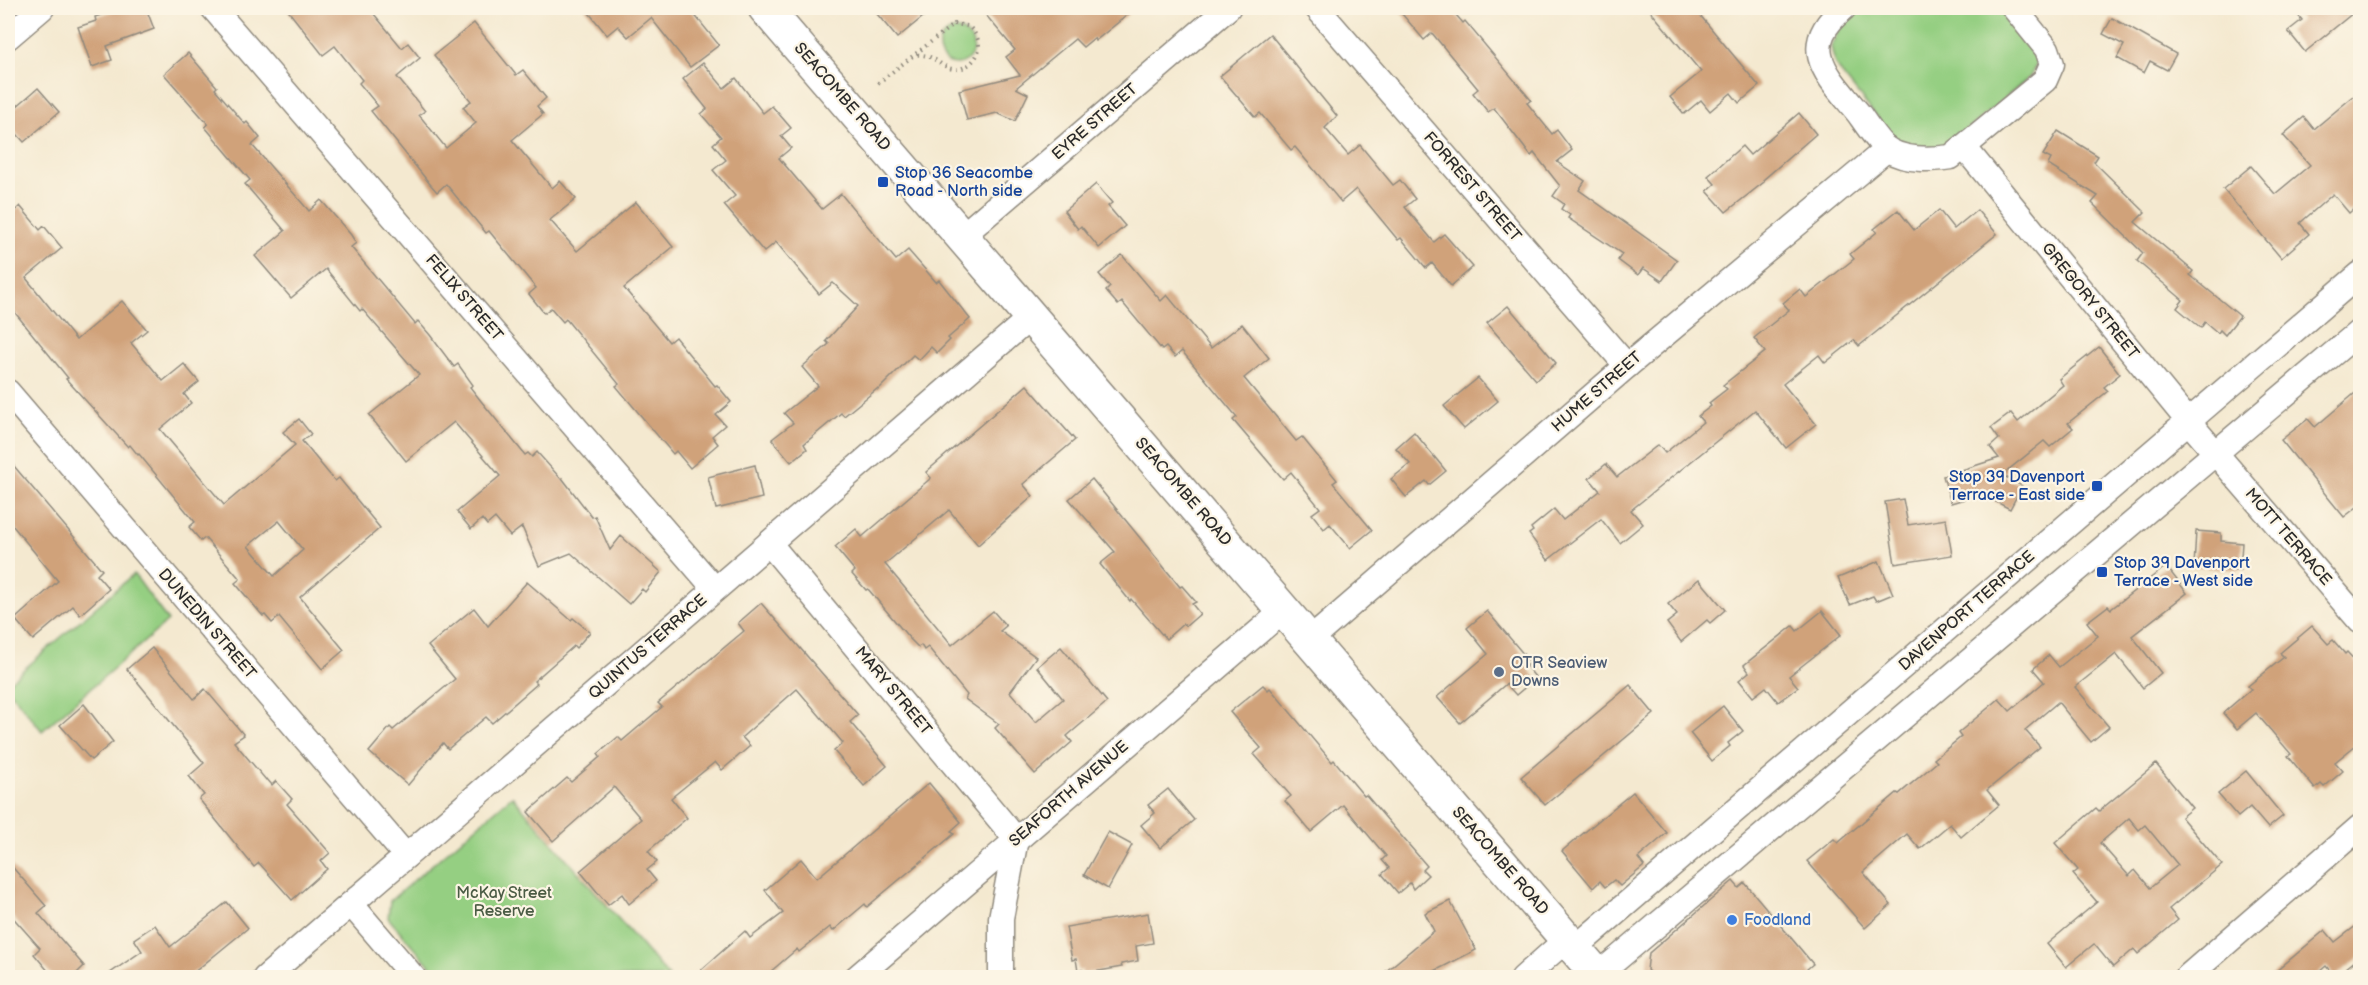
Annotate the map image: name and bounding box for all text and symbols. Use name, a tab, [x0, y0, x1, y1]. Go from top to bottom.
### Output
street label: SEACOMBE ROAD	[790, 39, 894, 155]
street label: EYRE STREET	[1048, 80, 1142, 164]
street label: FORREST STREET	[1419, 128, 1525, 246]
place label: Stop 36 Seacombe Road - North side	[895, 164, 1034, 201]
marker: Stop 36 Seacombe Road - North side	[876, 175, 890, 189]
street label: GREGORY STREET	[2037, 239, 2143, 363]
street label: FELIX STREET	[421, 251, 507, 345]
street label: HUME STREET	[1548, 348, 1646, 436]
street label: SEACOMBE ROAD	[1131, 434, 1235, 550]
place label: Stop 39 Davenport Terrace - East side	[1949, 468, 2085, 505]
marker: Stop 39 Davenport Terrace - East side	[2090, 479, 2104, 493]
street label: MOTT TERRACE	[2241, 485, 2335, 589]
street label: DAVENPORT TERRACE	[1895, 547, 2039, 675]
place label: Stop 39 Davenport Terrace - West side	[2114, 554, 2253, 591]
street label: DUNEDIN STREET	[154, 565, 260, 683]
marker: Stop 39 Davenport Terrace - West side	[2095, 565, 2109, 579]
street label: QUINTUS TERRACE	[585, 591, 711, 703]
street label: MARY STREET	[851, 643, 936, 739]
place label: OTR Seaview Downs	[1511, 654, 1608, 691]
marker: OTR Seaview Downs	[1492, 665, 1506, 679]
street label: SEAFORTH AVENUE	[1005, 737, 1133, 851]
street label: SEACOMBE ROAD	[1448, 803, 1552, 919]
park label: McKay Street Reserve	[456, 884, 552, 921]
place label: Foodland	[1744, 911, 1811, 930]
marker: Foodland	[1725, 913, 1739, 927]

